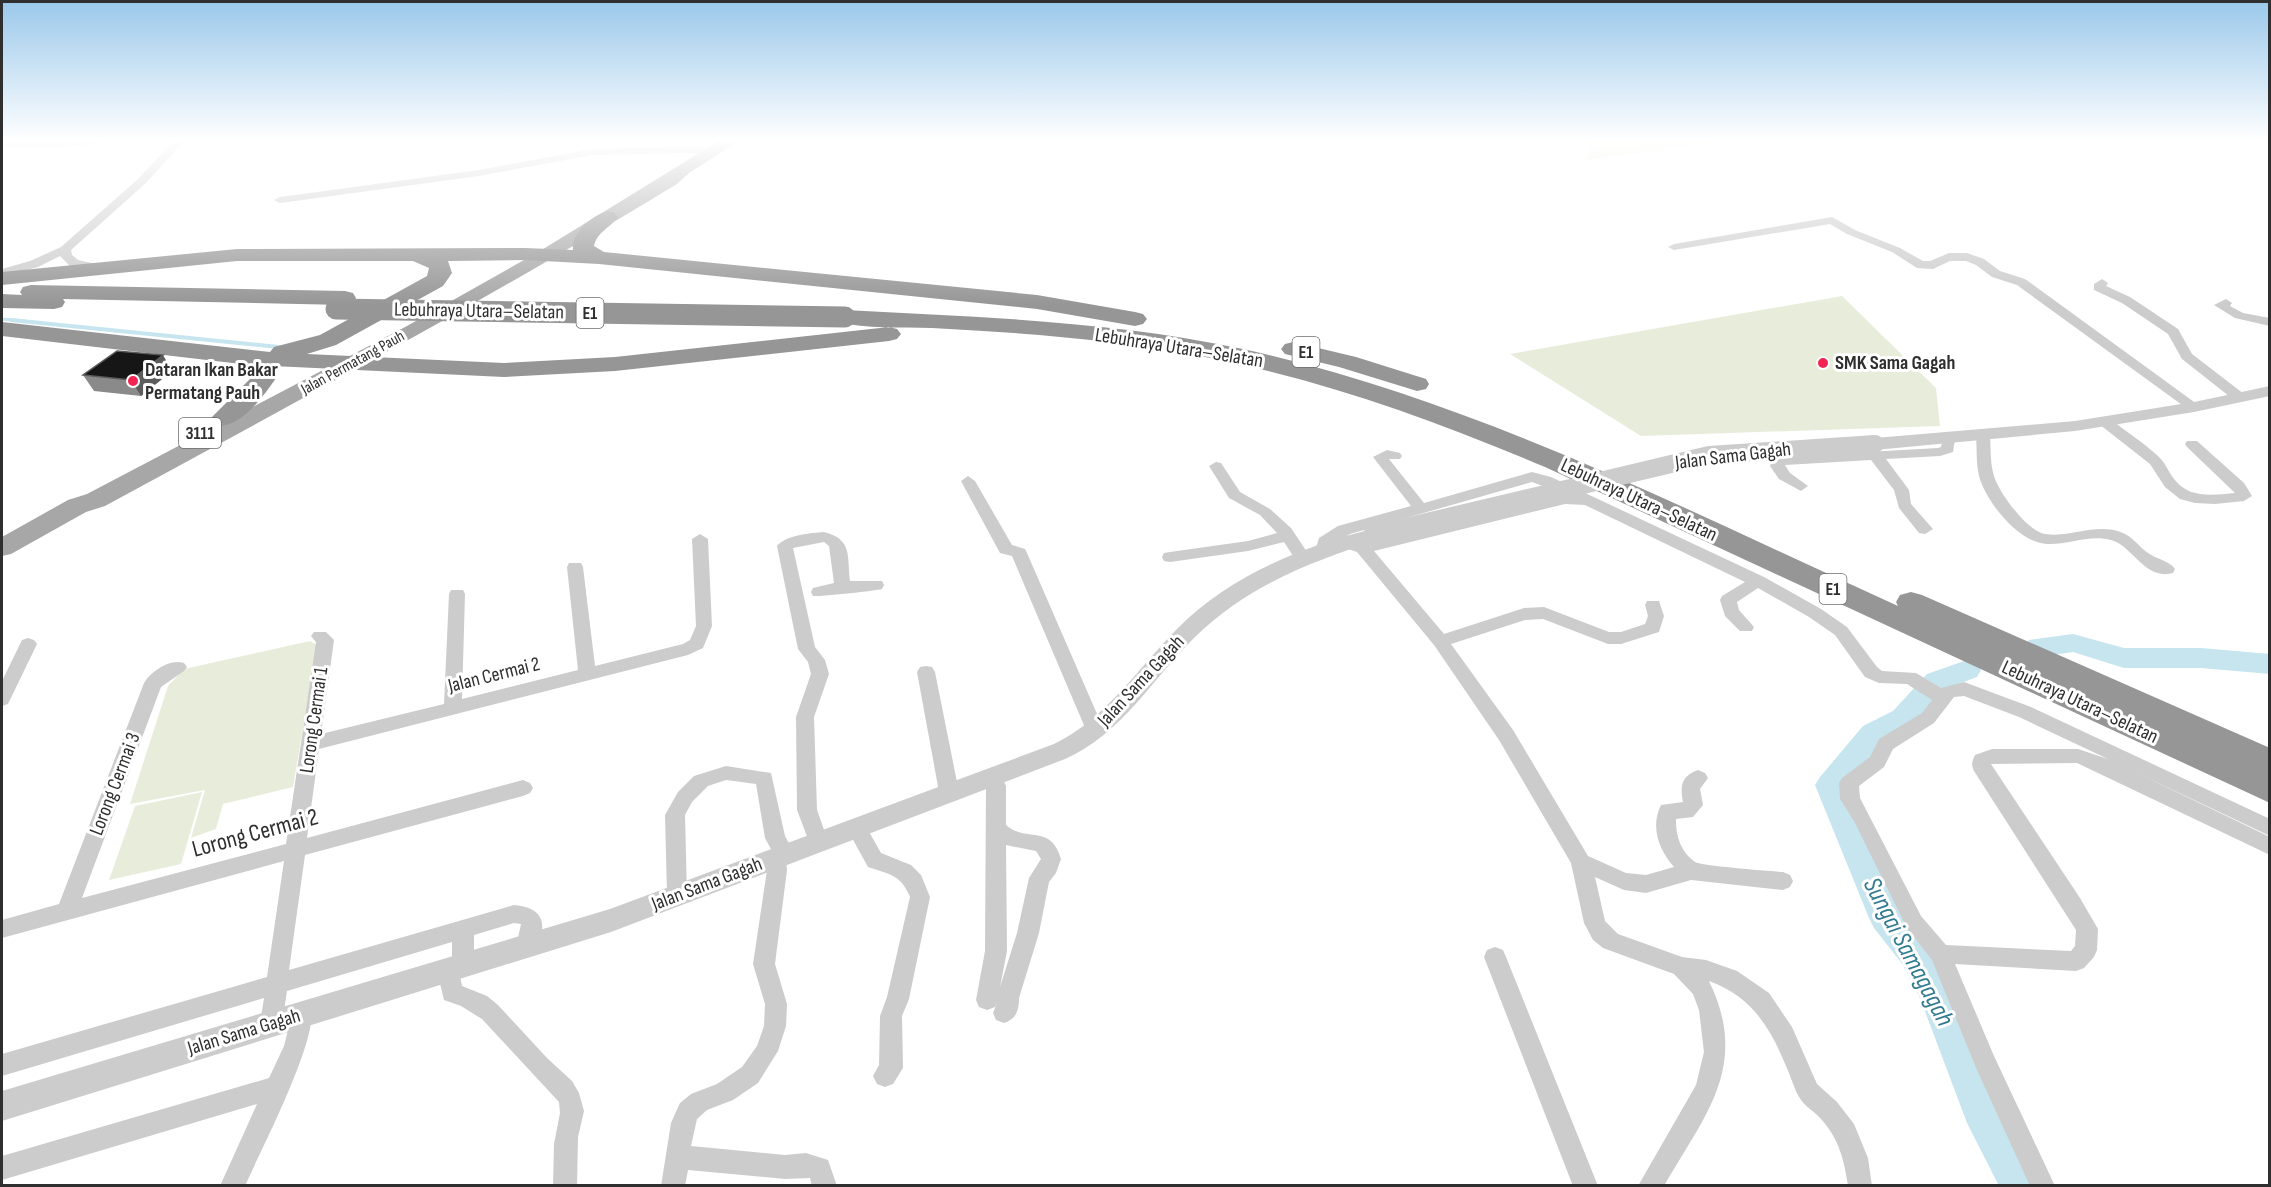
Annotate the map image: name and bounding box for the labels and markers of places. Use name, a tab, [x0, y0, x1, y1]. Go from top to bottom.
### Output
place label: SMK Sama Gagah	[1835, 351, 1955, 375]
marker: SMK Sama Gagah	[1816, 356, 1830, 370]
place label: Dataran Ikan Bakar Permatang Pauh	[145, 358, 278, 405]
marker: Dataran Ikan Bakar Permatang Pauh	[126, 374, 140, 388]

